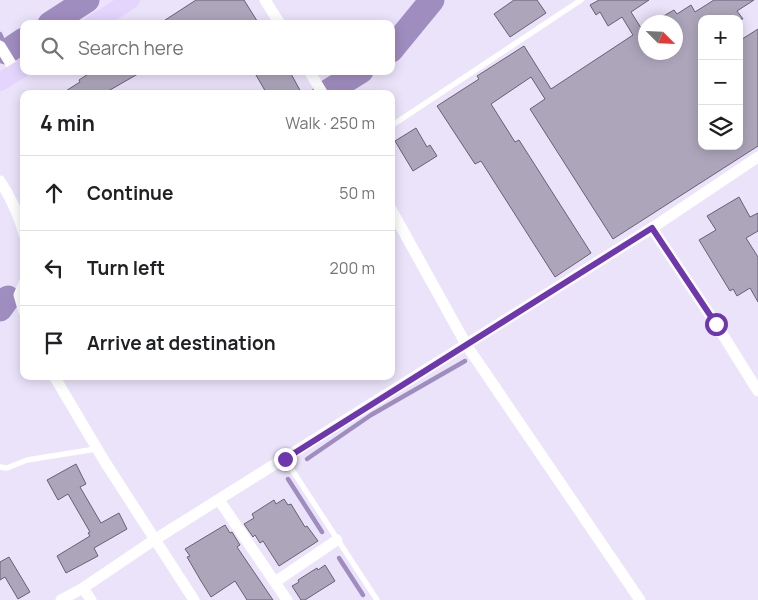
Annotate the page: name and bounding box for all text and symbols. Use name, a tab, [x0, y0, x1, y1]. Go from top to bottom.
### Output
north arrow	[638, 15, 683, 60]
map controls	[698, 15, 743, 150]
button: +	[698, 15, 743, 60]
search box	[20, 20, 395, 75]
icon: search	[38, 34, 66, 62]
text: Search here	[78, 35, 184, 61]
button: −	[698, 60, 743, 105]
button: layers	[698, 105, 743, 150]
text: 4 min	[40, 109, 95, 137]
text: Walk · 250 m	[285, 112, 375, 134]
icon: ahead	[40, 179, 68, 207]
text: Continue	[87, 180, 173, 206]
text: 50 m	[339, 182, 375, 204]
icon: left	[40, 254, 68, 282]
text: Turn left	[87, 255, 165, 281]
text: 200 m	[330, 257, 375, 279]
route start	[705, 313, 728, 336]
icon: arrive	[40, 329, 68, 357]
text: Arrive at destination	[87, 330, 276, 356]
route end	[274, 448, 297, 471]

